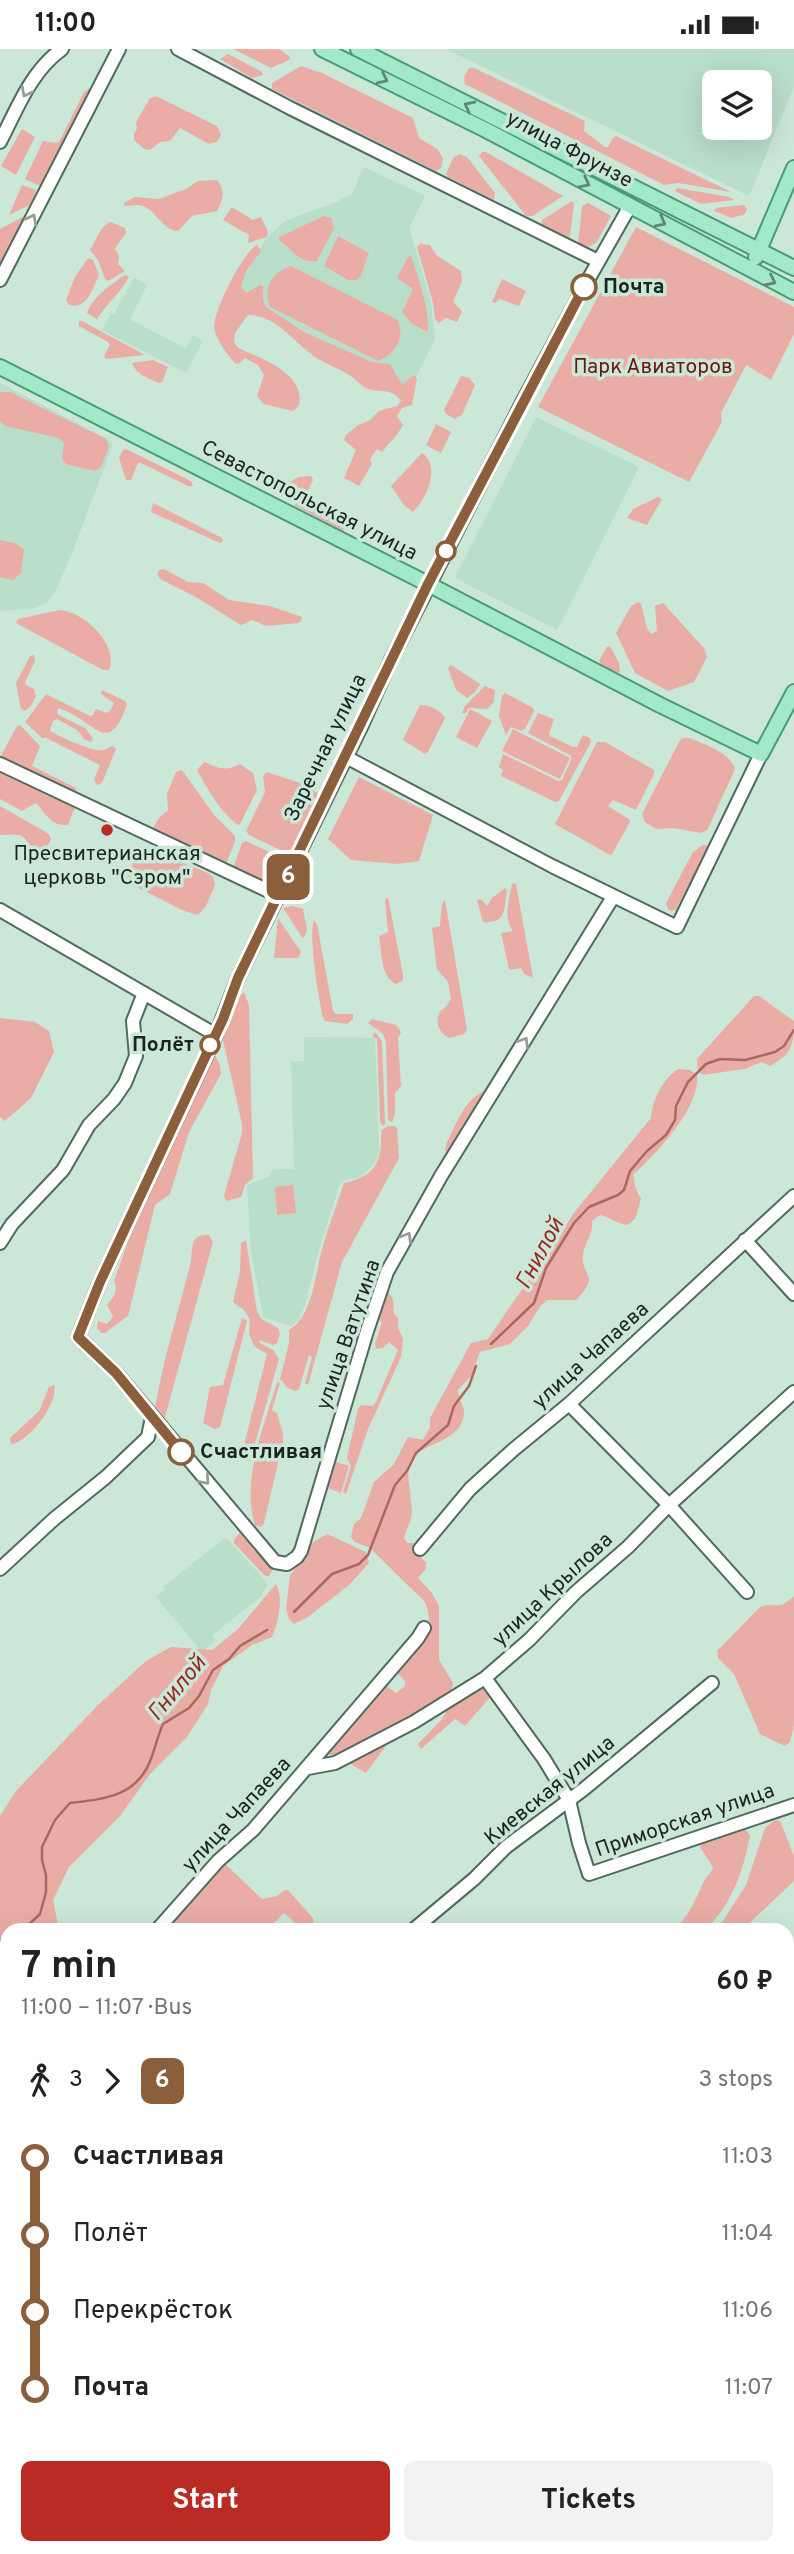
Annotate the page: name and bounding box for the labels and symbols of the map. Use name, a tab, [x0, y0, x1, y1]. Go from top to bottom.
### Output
one-way arrow	[376, 71, 388, 85]
one-way arrow	[21, 85, 35, 97]
one-way arrow	[464, 100, 476, 114]
street label: улица Фрунзе	[501, 105, 637, 195]
one-way arrow	[578, 175, 590, 189]
one-way arrow	[24, 214, 37, 227]
one-way arrow	[654, 214, 666, 228]
one-way arrow	[764, 272, 776, 286]
marker: Почта	[571, 274, 597, 300]
place label: Почта	[603, 274, 664, 301]
park label: Парк Авиаторов	[573, 354, 733, 381]
street label: Севастопольская улица	[196, 435, 422, 567]
unlabelled marker	[436, 541, 456, 561]
street label: Заречная улица	[279, 670, 373, 826]
marker: Пресвитерианская церковь "Сэром"	[99, 822, 115, 838]
place label: Пресвитерианская церковь "Сэром"	[13, 841, 201, 892]
line badge: 6	[265, 854, 311, 900]
place label: Полёт	[132, 1032, 194, 1059]
marker: Полёт	[200, 1035, 220, 1055]
one-way arrow	[515, 1036, 528, 1049]
water label: Гнилой	[510, 1213, 572, 1295]
one-way arrow	[399, 1232, 412, 1244]
street label: улица Ватутина	[311, 1256, 387, 1414]
street label: улица Чапаева	[527, 1296, 655, 1416]
marker: Счастливая	[168, 1439, 194, 1465]
place label: Счастливая	[200, 1439, 322, 1466]
one-way arrow	[197, 1471, 209, 1484]
street label: улица Крылова	[487, 1527, 619, 1653]
water label: Гнилой	[142, 1650, 214, 1728]
street label: Киевская улица	[479, 1730, 621, 1852]
street label: улица Чапаева	[177, 1752, 297, 1878]
street label: Приморская улица	[592, 1778, 778, 1864]

